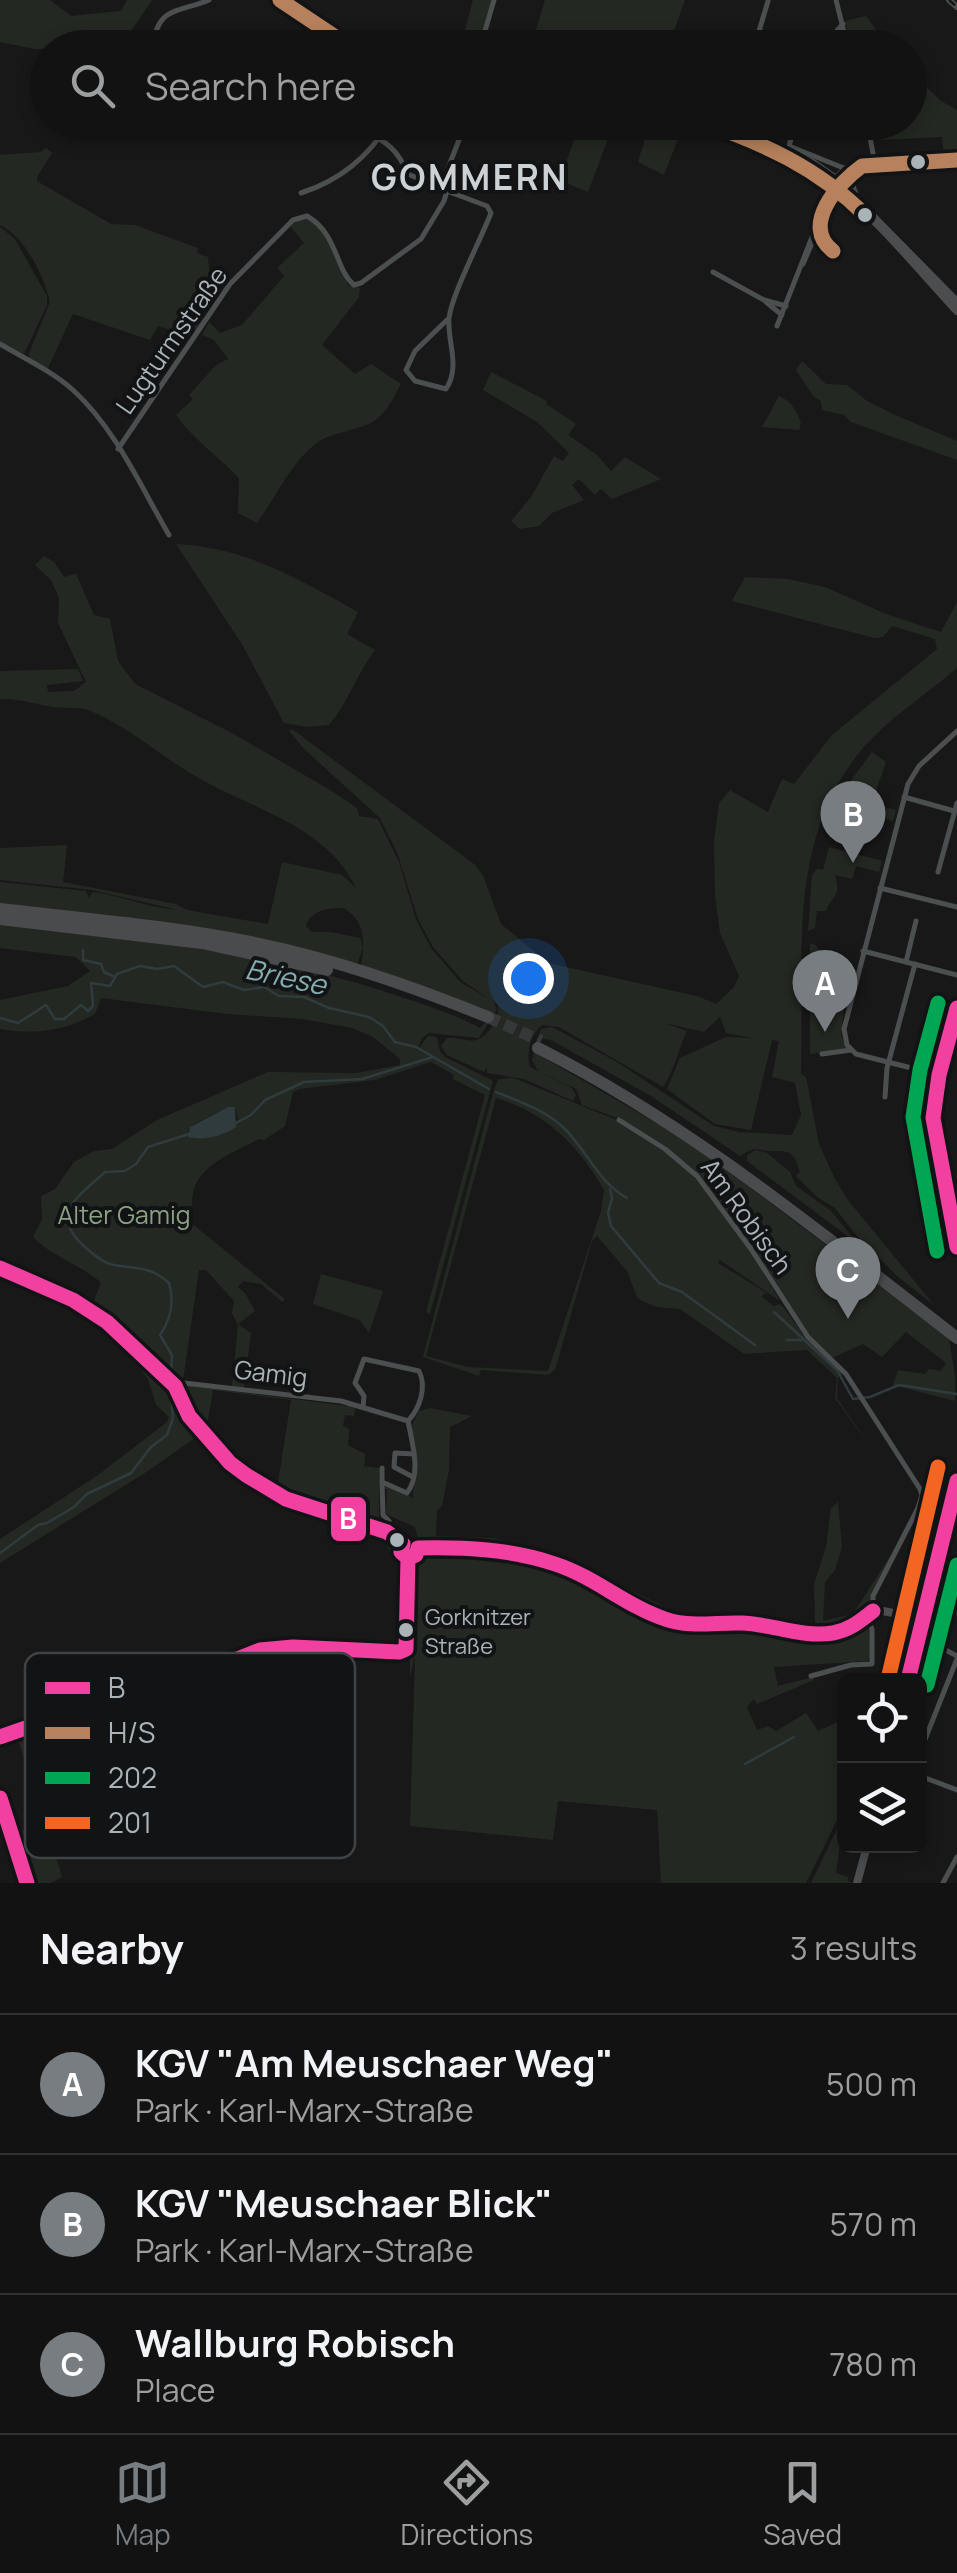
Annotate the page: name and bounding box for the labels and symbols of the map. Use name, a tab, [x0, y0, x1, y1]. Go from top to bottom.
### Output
unlabelled marker	[908, 152, 928, 172]
district label: GOMMERN	[371, 153, 569, 201]
unlabelled marker	[855, 205, 875, 225]
street label: Lugturmstraße	[107, 259, 235, 421]
pin: B	[820, 780, 886, 863]
water label: Briese	[242, 949, 331, 1003]
pin: A	[792, 950, 858, 1032]
your location	[503, 953, 554, 1004]
street label: Am Robisch	[693, 1151, 801, 1281]
park label: Alter Gamig	[57, 1197, 191, 1232]
pin: C	[816, 1236, 880, 1319]
street label: Gamig	[232, 1351, 310, 1395]
line badge: B	[329, 1495, 368, 1543]
text: B	[339, 1499, 357, 1537]
unlabelled marker	[387, 1530, 407, 1550]
place label: Gorknitzer Straße	[425, 1602, 531, 1661]
marker: Gorknitzer Straße	[396, 1620, 416, 1640]
legend	[25, 1653, 355, 1858]
text: B	[108, 1668, 125, 1706]
text: H/S	[108, 1713, 155, 1751]
text: 202	[108, 1758, 157, 1796]
text: 201	[108, 1803, 152, 1841]

